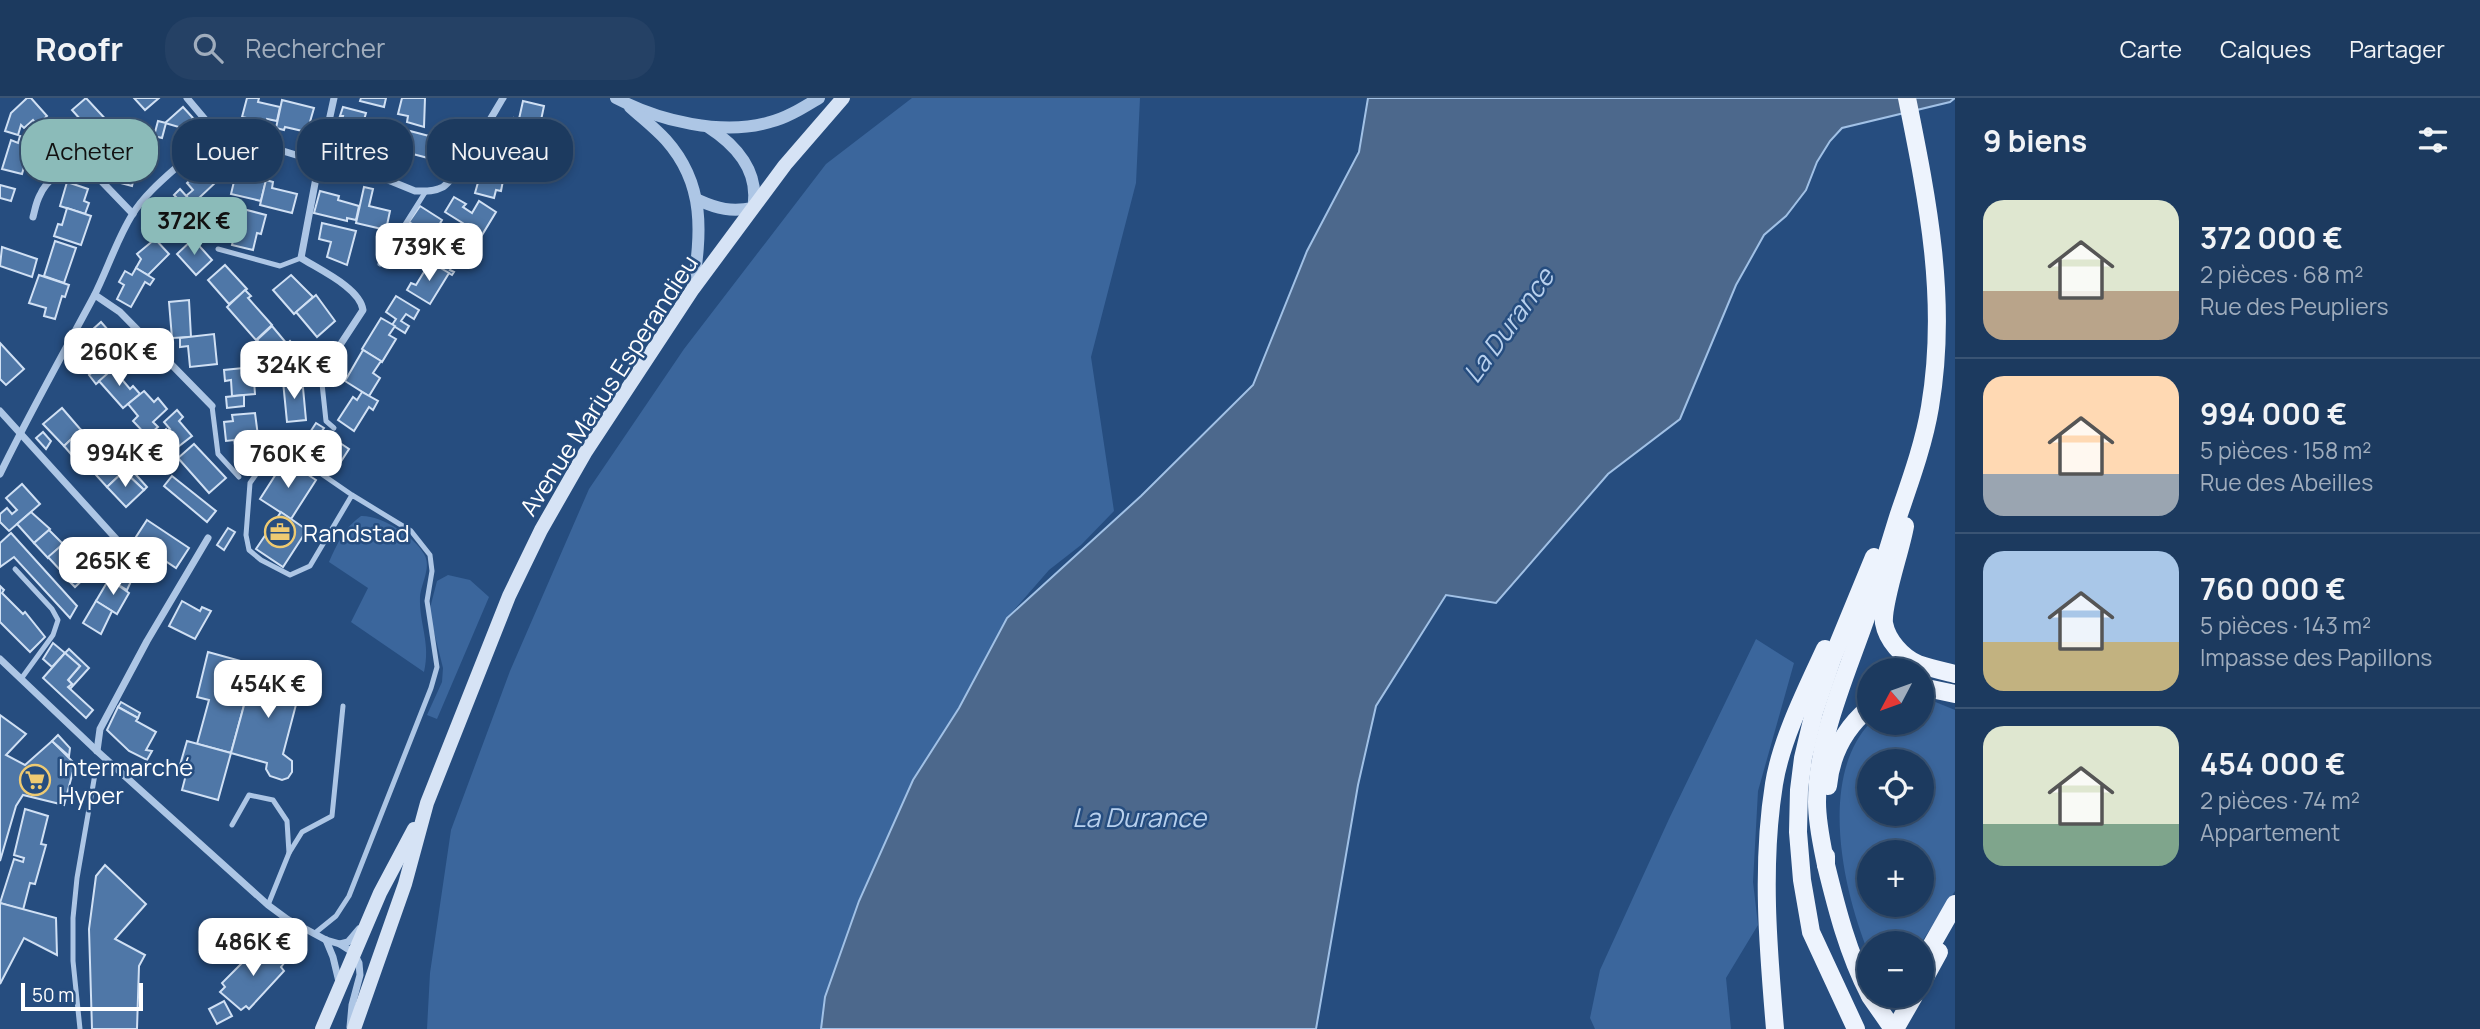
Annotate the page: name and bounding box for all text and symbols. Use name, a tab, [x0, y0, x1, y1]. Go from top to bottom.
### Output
search box	[165, 17, 655, 80]
text: Roofr	[35, 26, 123, 71]
icon: search	[189, 29, 227, 67]
text: Rechercher	[245, 30, 385, 66]
text: Carte	[2120, 32, 2182, 65]
text: Calques	[2220, 32, 2311, 65]
text: Partager	[2349, 32, 2445, 65]
chip: Acheter	[21, 119, 158, 182]
chip: Louer	[172, 119, 283, 182]
chip: Filtres	[297, 119, 413, 182]
chip: Nouveau	[427, 119, 573, 182]
text: 9 biens	[1983, 120, 2087, 161]
icon: filters	[2414, 121, 2452, 159]
pin: 372K €	[137, 198, 251, 257]
text: 372K €	[157, 204, 231, 236]
text: 372 000 €	[2200, 217, 2343, 258]
pin: 739K €	[372, 223, 486, 283]
icon: home	[2039, 228, 2123, 312]
text: 739K €	[392, 230, 466, 262]
street label: Avenue Marius Esperandieu	[511, 248, 705, 522]
text: 2 pièces · 68 m²	[2200, 258, 2363, 290]
water label: La Durance	[1454, 259, 1563, 390]
text: Rue des Peupliers	[2200, 290, 2389, 322]
pin: 260K €	[62, 328, 176, 388]
text: 260K €	[80, 335, 158, 367]
pin: 324K €	[237, 342, 351, 401]
text: 324K €	[256, 348, 332, 380]
text: 994 000 €	[2200, 393, 2347, 434]
icon: home	[2039, 404, 2123, 488]
pin: 994K €	[68, 430, 182, 489]
pin: 760K €	[231, 430, 345, 490]
text: 5 pièces · 158 m²	[2200, 434, 2372, 466]
text: 994K €	[86, 436, 164, 468]
text: 760K €	[250, 437, 326, 469]
text: Rue des Abeilles	[2200, 466, 2373, 498]
office icon: Randstad	[263, 515, 297, 549]
place label: Randstad	[303, 516, 410, 549]
pin: 265K €	[56, 538, 170, 597]
text: 265K €	[75, 544, 151, 576]
text: 760 000 €	[2200, 568, 2346, 609]
icon: home	[2039, 579, 2123, 663]
text: 5 pièces · 143 m²	[2200, 609, 2371, 641]
text: Impasse des Papillons	[2200, 641, 2432, 673]
north arrow	[1857, 658, 1934, 735]
map controls	[1857, 658, 1934, 1008]
pin: 454K €	[211, 660, 325, 720]
text: 454K €	[230, 667, 306, 699]
text: 454 000 €	[2200, 743, 2346, 784]
button: locate	[1857, 749, 1934, 826]
place label: Intermarché Hyper	[58, 750, 193, 811]
icon: home	[2039, 754, 2123, 838]
supermarket icon: Intermarché Hyper	[18, 763, 52, 797]
text: 2 pièces · 74 m²	[2200, 784, 2360, 816]
water label: La Durance	[1072, 799, 1208, 835]
text: Appartement	[2200, 816, 2340, 848]
button: +	[1857, 840, 1934, 917]
pin: 486K €	[196, 918, 310, 978]
text: 486K €	[214, 925, 292, 957]
button: −	[1857, 931, 1934, 1008]
scale bar	[21, 980, 144, 1012]
text: 50 m	[32, 982, 74, 1008]

